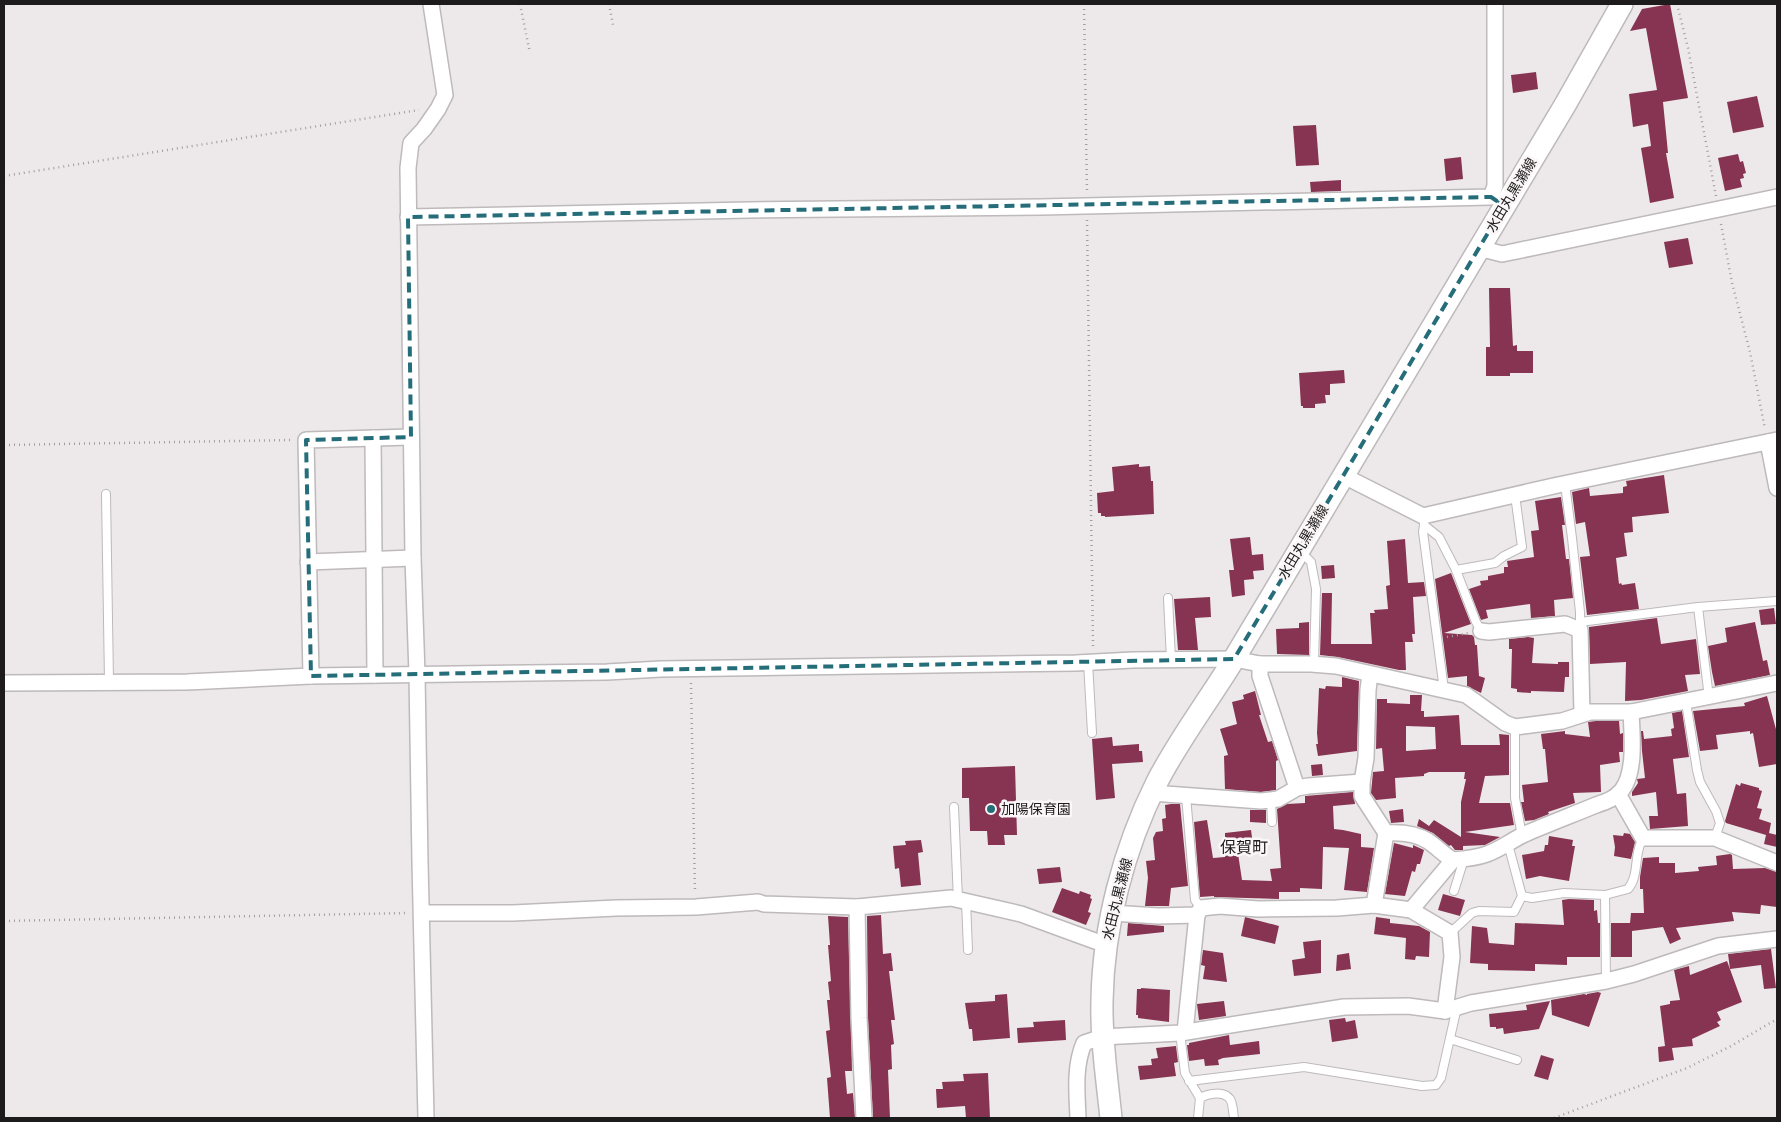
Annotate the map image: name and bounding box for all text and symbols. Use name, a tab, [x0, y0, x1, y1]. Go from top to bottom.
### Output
street label: 水田丸黒瀬線	[1482, 154, 1542, 237]
street label: 水田丸黒瀬線	[1274, 501, 1334, 584]
place label: 加陽保育園	[1001, 800, 1071, 820]
marker: 加陽保育園	[985, 803, 997, 815]
district label: 保賀町	[1220, 837, 1268, 859]
street label: 水田丸黒瀬線	[1098, 856, 1138, 942]

